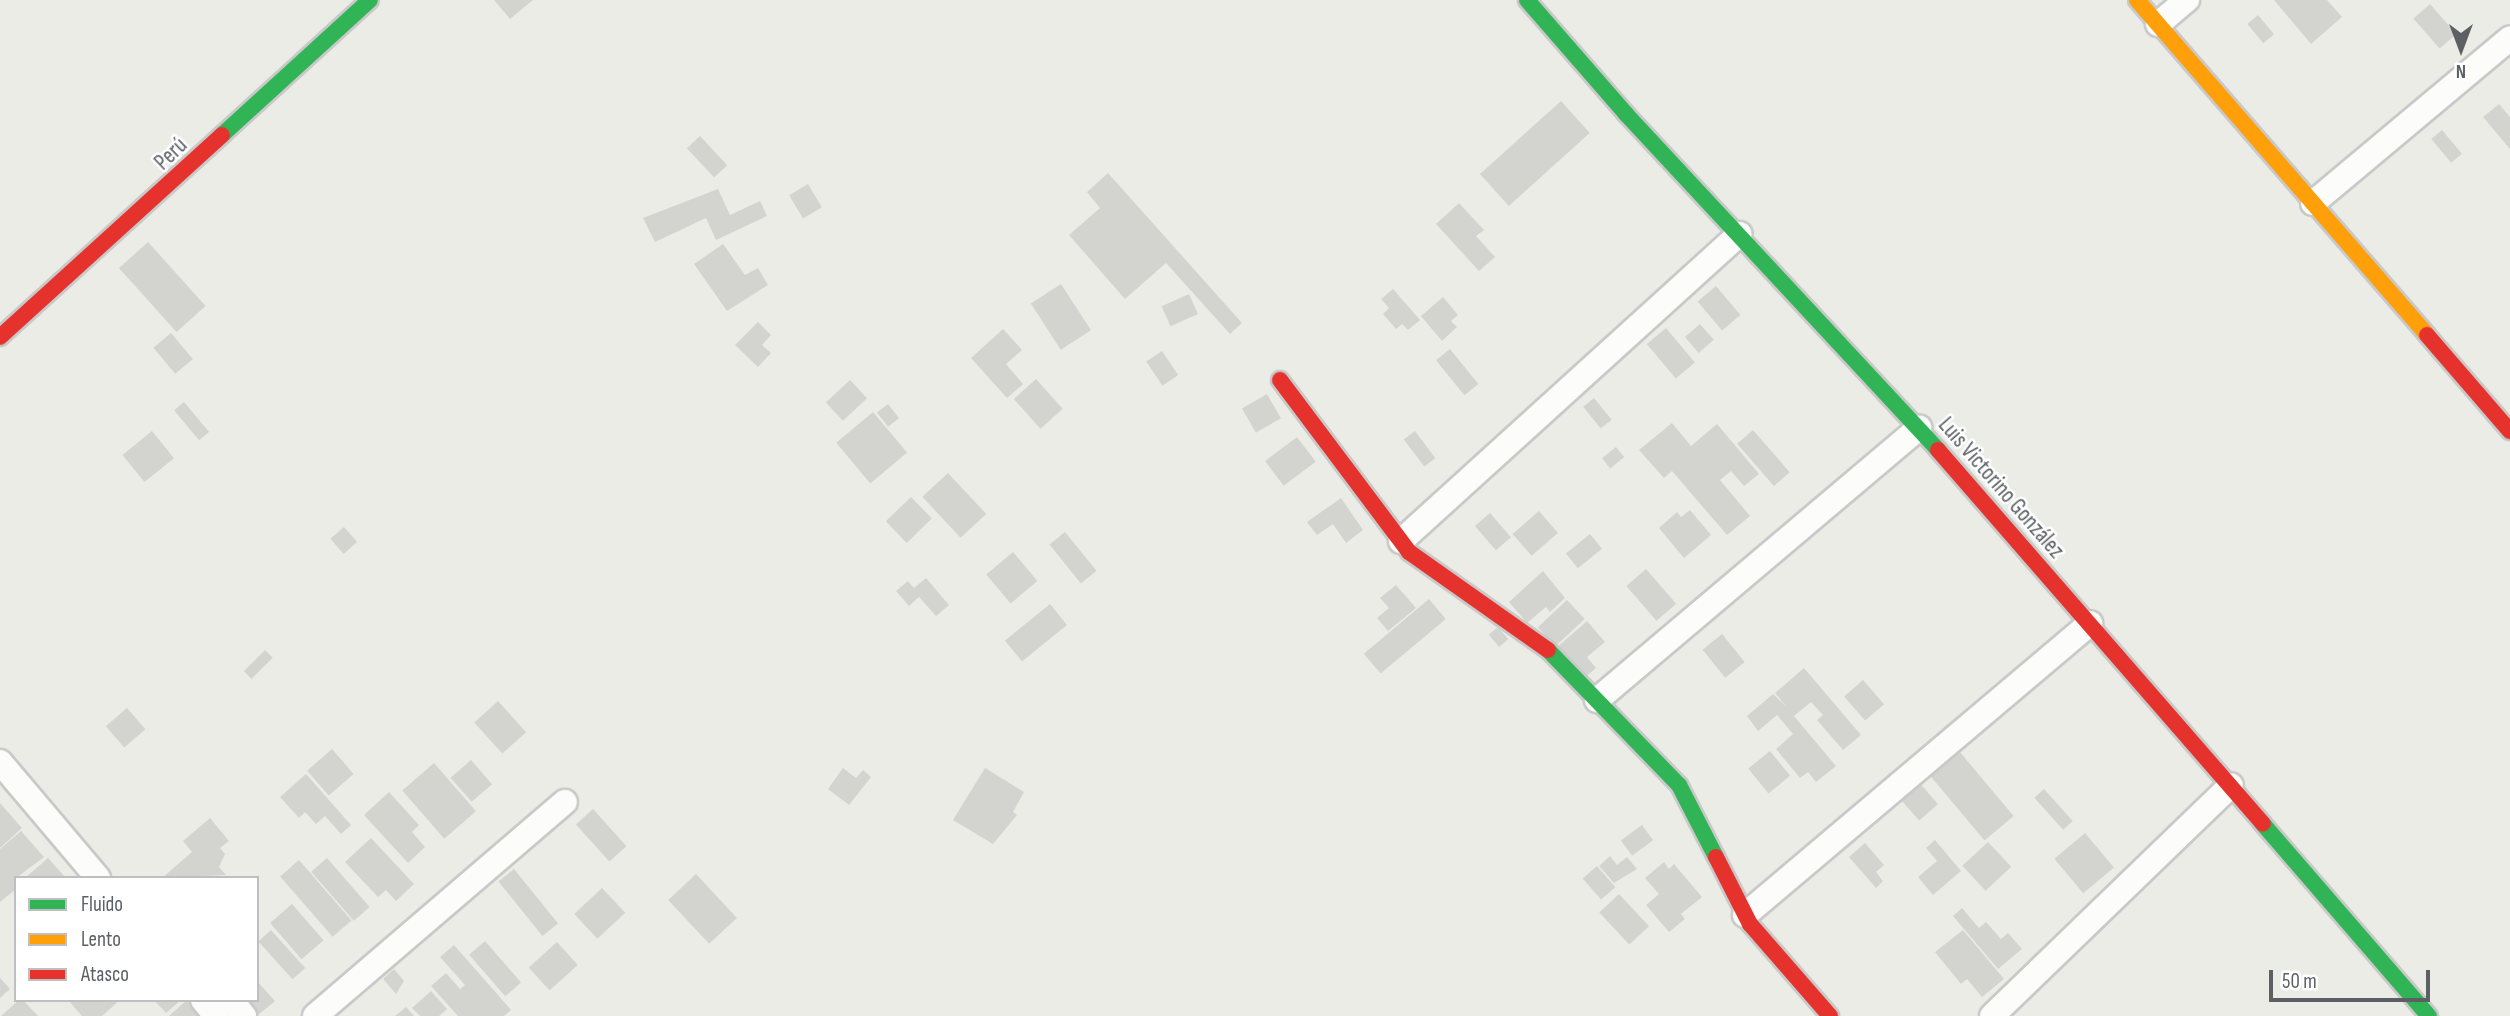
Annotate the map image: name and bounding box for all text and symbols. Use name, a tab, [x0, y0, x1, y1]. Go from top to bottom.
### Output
north arrow	[2426, 14, 2496, 84]
text: N	[2456, 59, 2466, 82]
street label: Perú	[149, 132, 193, 176]
street label: Luis Victorino González	[1932, 412, 2070, 564]
legend	[14, 876, 259, 1002]
text: Fluido	[81, 892, 123, 917]
text: Lento	[81, 927, 121, 952]
scale bar	[2272, 956, 2433, 1000]
text: Atasco	[81, 962, 129, 987]
text: 50 m	[2282, 969, 2317, 994]

